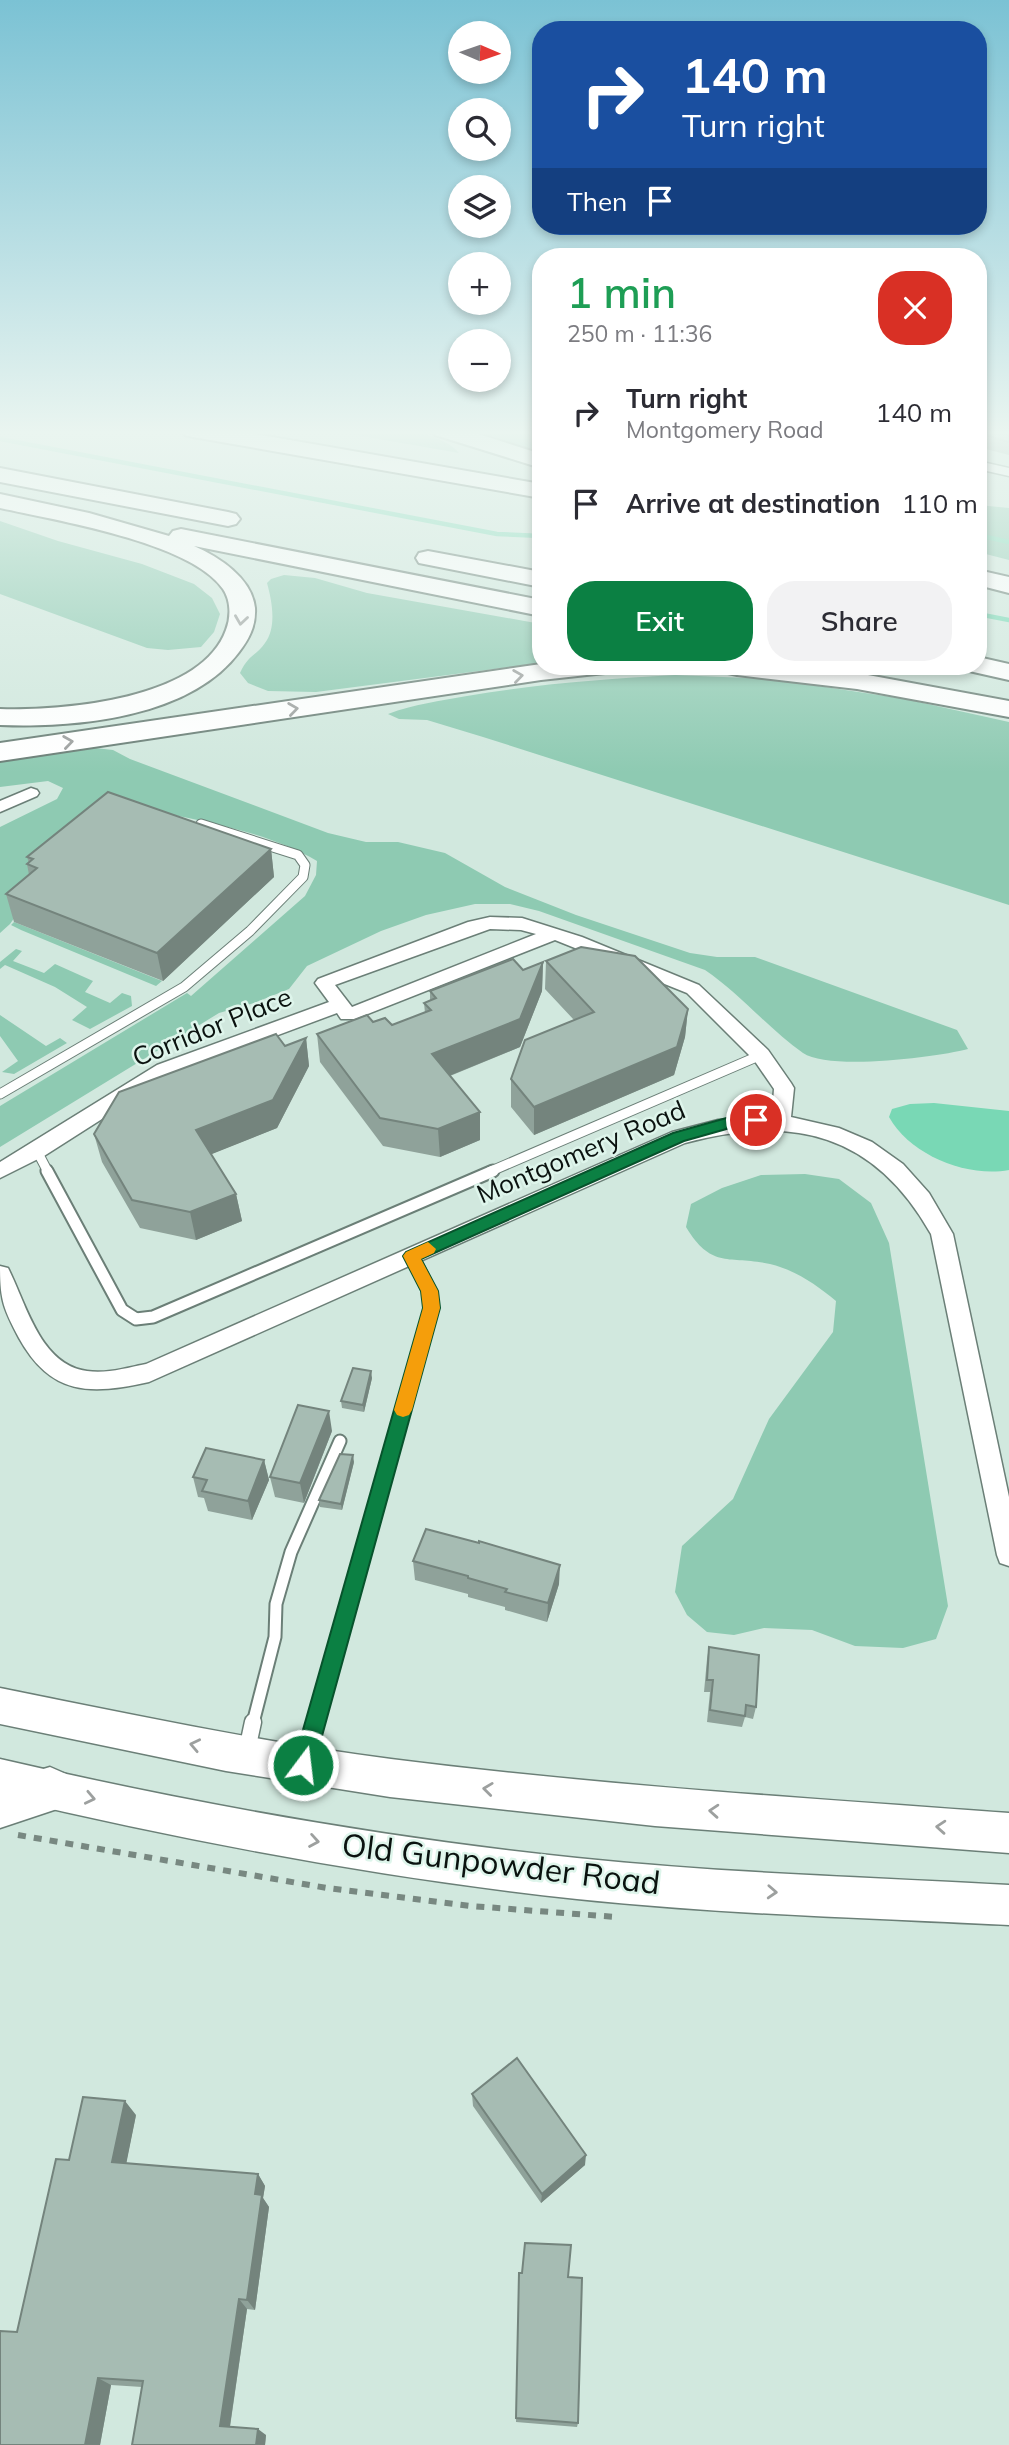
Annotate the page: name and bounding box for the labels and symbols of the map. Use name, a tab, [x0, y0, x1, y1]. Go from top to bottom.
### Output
north arrow	[448, 21, 511, 84]
one-way arrow	[233, 614, 248, 626]
one-way arrow	[512, 668, 524, 683]
one-way arrow	[287, 701, 298, 716]
one-way arrow	[62, 735, 73, 750]
street label: Corridor Place	[127, 980, 296, 1073]
pin	[726, 1090, 786, 1150]
street label: Montgomery Road	[472, 1093, 690, 1210]
position arrow	[266, 1728, 340, 1802]
one-way arrow	[189, 1739, 201, 1754]
one-way arrow	[482, 1782, 493, 1797]
one-way arrow	[84, 1790, 96, 1805]
one-way arrow	[708, 1803, 719, 1818]
one-way arrow	[935, 1820, 946, 1835]
street label: Old Gunpowder Road	[340, 1824, 663, 1902]
one-way arrow	[308, 1833, 320, 1848]
one-way arrow	[767, 1884, 778, 1899]

